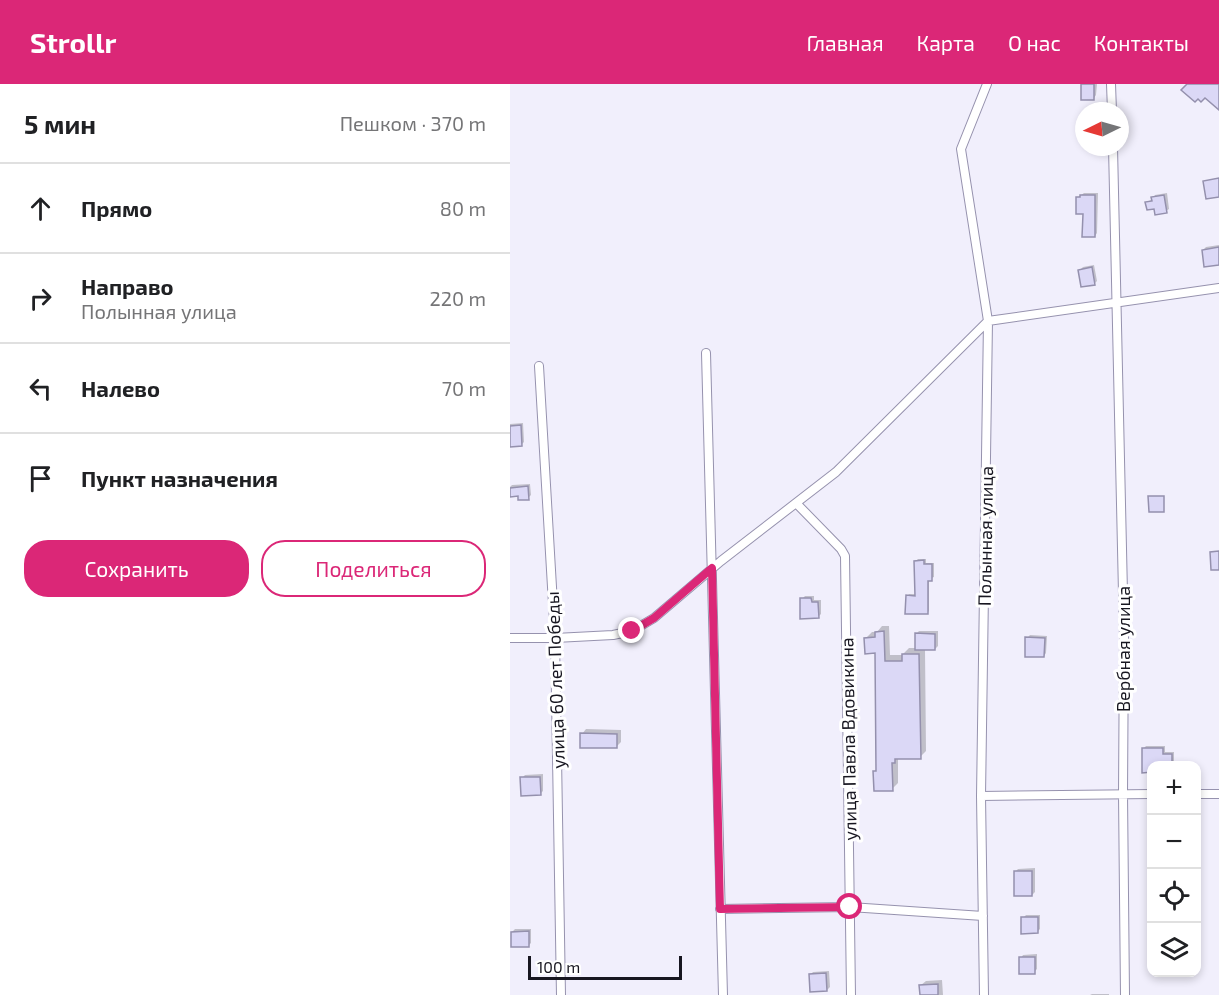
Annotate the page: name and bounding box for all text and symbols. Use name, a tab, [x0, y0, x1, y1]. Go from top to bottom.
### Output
text: Strollr	[30, 25, 116, 59]
text: Главная	[807, 30, 884, 55]
text: Карта	[917, 30, 975, 55]
text: О нас	[1008, 30, 1061, 55]
text: Контакты	[1094, 30, 1189, 55]
north arrow	[1075, 102, 1129, 156]
text: 5 мин	[24, 108, 96, 139]
text: Пешком · 370 m	[340, 111, 486, 135]
icon: ahead	[24, 192, 57, 225]
text: Прямо	[81, 195, 152, 221]
text: 80 m	[440, 196, 486, 220]
text: Направо	[81, 273, 174, 299]
icon: right	[24, 282, 57, 315]
text: 220 m	[429, 286, 486, 310]
text: Полынная улица	[81, 299, 237, 323]
icon: left	[24, 372, 57, 405]
text: Налево	[81, 375, 160, 401]
text: 70 m	[442, 376, 486, 400]
icon: arrive	[24, 462, 57, 495]
text: Пункт назначения	[81, 465, 278, 491]
street label: Полынная улица	[973, 466, 997, 606]
button: Сохранить	[24, 540, 249, 597]
button: Поделиться	[261, 540, 486, 597]
street label: Вербная улица	[1112, 586, 1134, 712]
street label: улица 60 лет Победы	[541, 591, 569, 769]
route end	[618, 617, 644, 643]
street label: улица Павла Вдовикина	[835, 637, 861, 841]
map controls	[1147, 761, 1201, 977]
button: +	[1147, 761, 1201, 815]
button: −	[1147, 815, 1201, 869]
button: locate	[1147, 869, 1201, 923]
route start	[836, 893, 862, 919]
button: layers	[1147, 923, 1201, 977]
scale bar	[528, 953, 682, 980]
text: 100 m	[537, 957, 580, 976]

